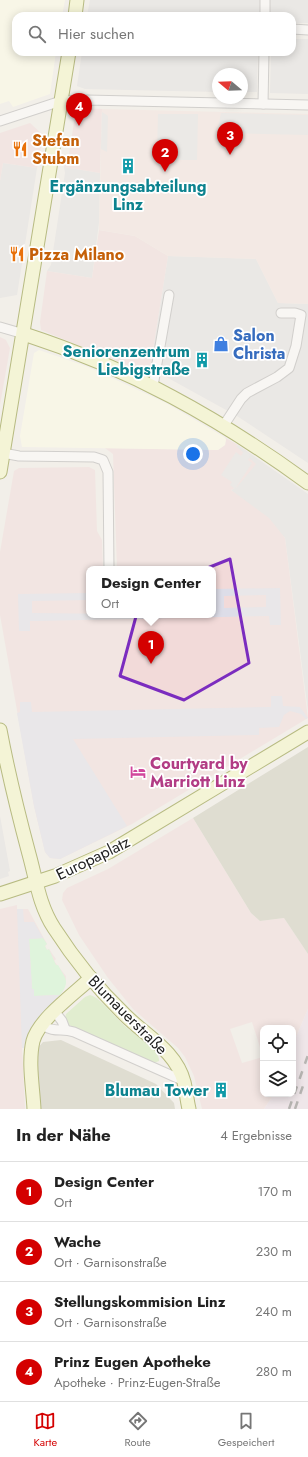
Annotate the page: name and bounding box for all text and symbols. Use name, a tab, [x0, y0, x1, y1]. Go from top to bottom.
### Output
search box	[12, 12, 296, 56]
icon: search	[26, 23, 48, 45]
text: Hier suchen	[58, 23, 135, 45]
north arrow	[212, 68, 248, 104]
pin: 4	[66, 93, 92, 126]
pin: 3	[217, 122, 243, 155]
place label: Stefan Stubm	[32, 129, 80, 170]
pin: 2	[152, 139, 178, 172]
restaurant icon: Stefan Stubm	[11, 140, 29, 158]
building icon: Ergänzungsabteilung Linz	[119, 157, 137, 175]
place label: Ergänzungsabteilung Linz	[50, 175, 206, 216]
place label: Pizza Milano	[29, 243, 124, 266]
restaurant icon: Pizza Milano	[8, 245, 26, 263]
place label: Salon Christa	[233, 324, 285, 365]
shop icon: Salon Christa	[212, 335, 230, 353]
place label: Seniorenzentrum Liebigstraße	[63, 340, 190, 381]
building icon: Seniorenzentrum Liebigstraße	[193, 351, 211, 369]
your location	[183, 444, 203, 464]
popup	[86, 566, 216, 618]
text: Design Center	[101, 572, 201, 594]
text: Ort	[101, 594, 119, 613]
pin: 1	[138, 631, 164, 664]
place label: Courtyard by Marriott Linz	[150, 752, 248, 793]
hotel icon: Courtyard by Marriott Linz	[129, 763, 147, 781]
street label: Europaplatz	[52, 830, 134, 886]
street label: Blumauerstraße	[83, 970, 173, 1060]
map controls	[260, 1025, 296, 1097]
button: locate	[260, 1025, 296, 1061]
button: layers	[260, 1061, 296, 1097]
place label: Blumau Tower	[105, 1079, 209, 1102]
building icon: Blumau Tower	[212, 1081, 230, 1099]
text: In der Nähe	[16, 1123, 111, 1147]
text: 4 Ergebnisse	[220, 1126, 292, 1145]
text: Design Center	[54, 1171, 154, 1193]
text: 1	[26, 1182, 32, 1201]
text: 170 m	[257, 1182, 292, 1201]
text: Ort	[54, 1193, 72, 1212]
text: Wache	[54, 1231, 101, 1253]
text: 2	[25, 1242, 33, 1261]
text: 230 m	[256, 1242, 292, 1261]
text: Ort · Garnisonstraße	[54, 1253, 167, 1272]
text: Stellungskommision Linz	[54, 1291, 226, 1313]
text: 3	[25, 1302, 33, 1321]
text: 240 m	[255, 1302, 292, 1321]
text: Ort · Garnisonstraße	[54, 1313, 167, 1332]
text: Prinz Eugen Apotheke	[54, 1351, 211, 1373]
text: 4	[24, 1362, 34, 1381]
text: 280 m	[256, 1362, 292, 1381]
text: Apotheke · Prinz-Eugen-Straße	[54, 1373, 221, 1392]
tab: Karte	[34, 1410, 57, 1450]
tab: Route	[124, 1410, 151, 1450]
tab: Gespeichert	[218, 1410, 274, 1450]

